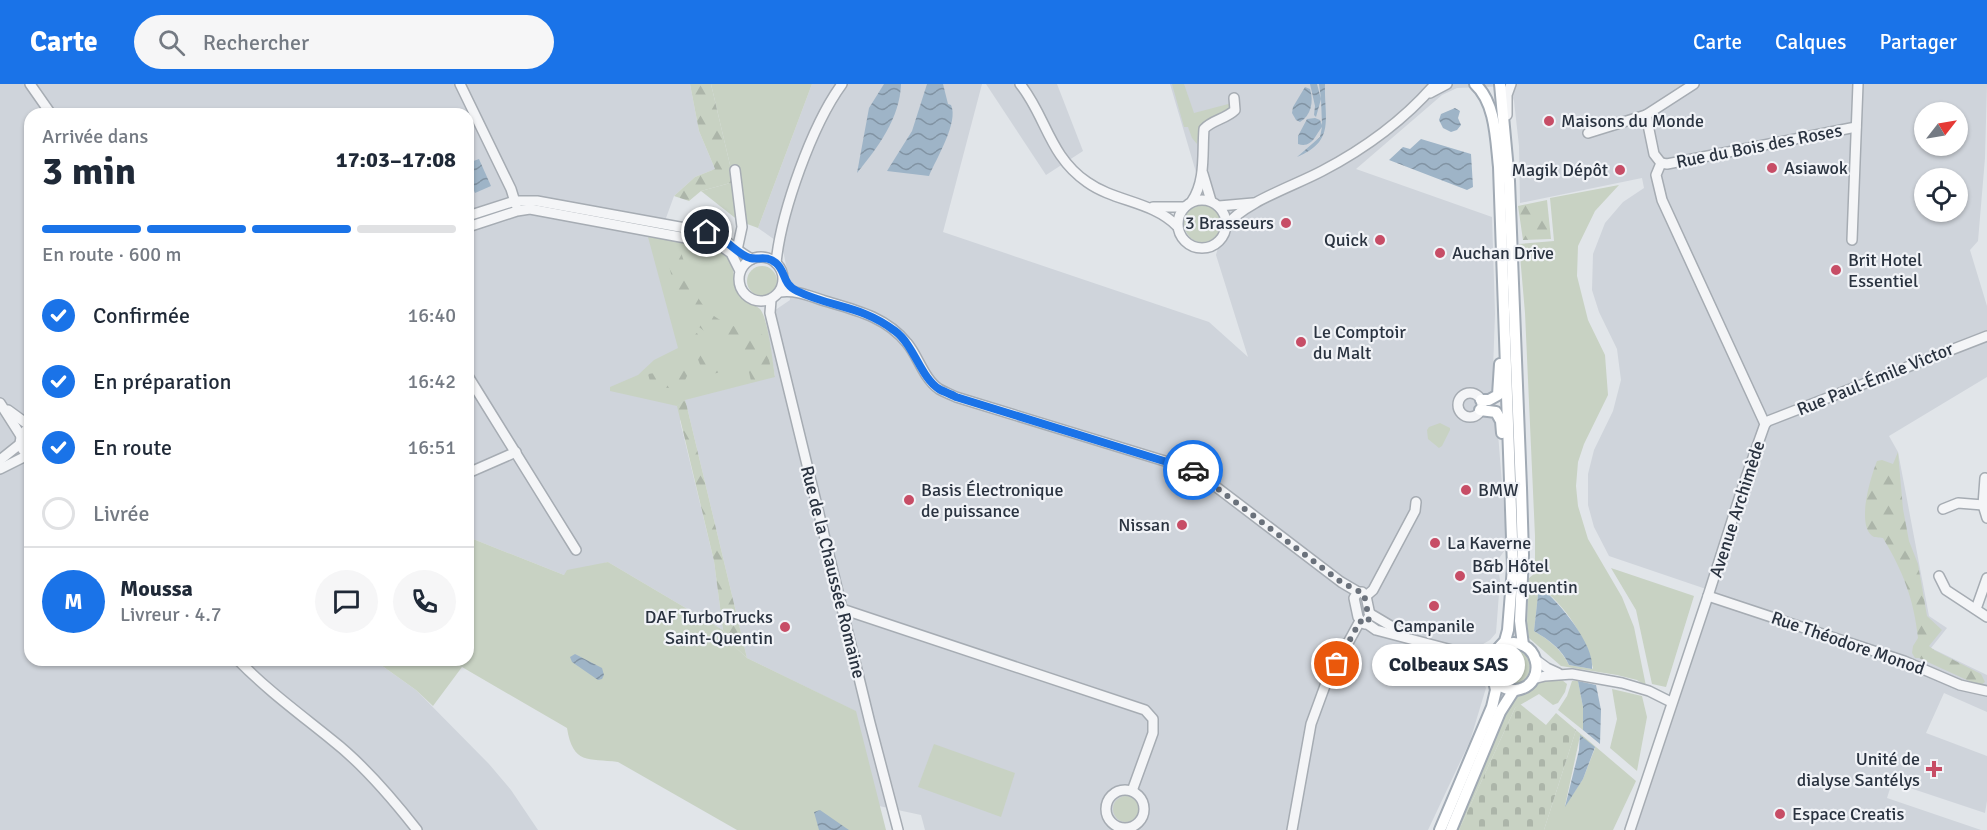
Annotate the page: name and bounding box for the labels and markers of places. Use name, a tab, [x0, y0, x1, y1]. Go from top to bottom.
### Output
place label: Maisons du Monde	[1561, 110, 1704, 132]
marker: Maisons du Monde	[1542, 114, 1556, 128]
place label: Asiawok	[1784, 157, 1848, 179]
place label: Magik Dépôt	[1511, 159, 1608, 181]
marker: Asiawok	[1765, 161, 1779, 175]
marker: Magik Dépôt	[1613, 163, 1627, 177]
pin	[681, 206, 732, 257]
place label: 3 Brasseurs	[1185, 212, 1274, 234]
marker: 3 Brasseurs	[1279, 216, 1293, 230]
place label: Quick	[1324, 229, 1368, 251]
marker: Quick	[1373, 233, 1387, 247]
place label: Auchan Drive	[1452, 242, 1554, 264]
marker: Auchan Drive	[1433, 246, 1447, 260]
place label: Brit Hotel Essentiel	[1848, 249, 1922, 292]
marker: Brit Hotel Essentiel	[1829, 263, 1843, 277]
place label: Le Comptoir du Malt	[1313, 321, 1406, 364]
marker: Le Comptoir du Malt	[1294, 335, 1308, 349]
place label: Basis Électronique de puissance	[921, 479, 1063, 522]
place label: BMW	[1478, 479, 1518, 501]
marker: BMW	[1459, 483, 1473, 497]
marker: Basis Électronique de puissance	[902, 493, 916, 507]
place label: Nissan	[1118, 514, 1170, 536]
marker: Nissan	[1175, 518, 1189, 532]
place label: La Kaverne	[1447, 532, 1531, 554]
marker: La Kaverne	[1428, 536, 1442, 550]
place label: B&b Hôtel Saint-quentin	[1472, 555, 1578, 598]
marker: B&b Hôtel Saint-quentin	[1453, 569, 1467, 583]
marker: Campanile	[1427, 599, 1441, 613]
place label: DAF TurboTrucks Saint-Quentin	[645, 606, 773, 649]
place label: Campanile	[1393, 615, 1475, 637]
marker: DAF TurboTrucks Saint-Quentin	[778, 620, 792, 634]
pin	[1311, 638, 1362, 689]
callout: Colbeaux SAS	[1373, 643, 1526, 685]
place label: Unité de dialyse Santélys	[1797, 748, 1920, 791]
marker: Unité de dialyse Santélys	[1925, 760, 1943, 778]
place label: Espace Creatis	[1792, 803, 1904, 825]
marker: Espace Creatis	[1773, 807, 1787, 821]

